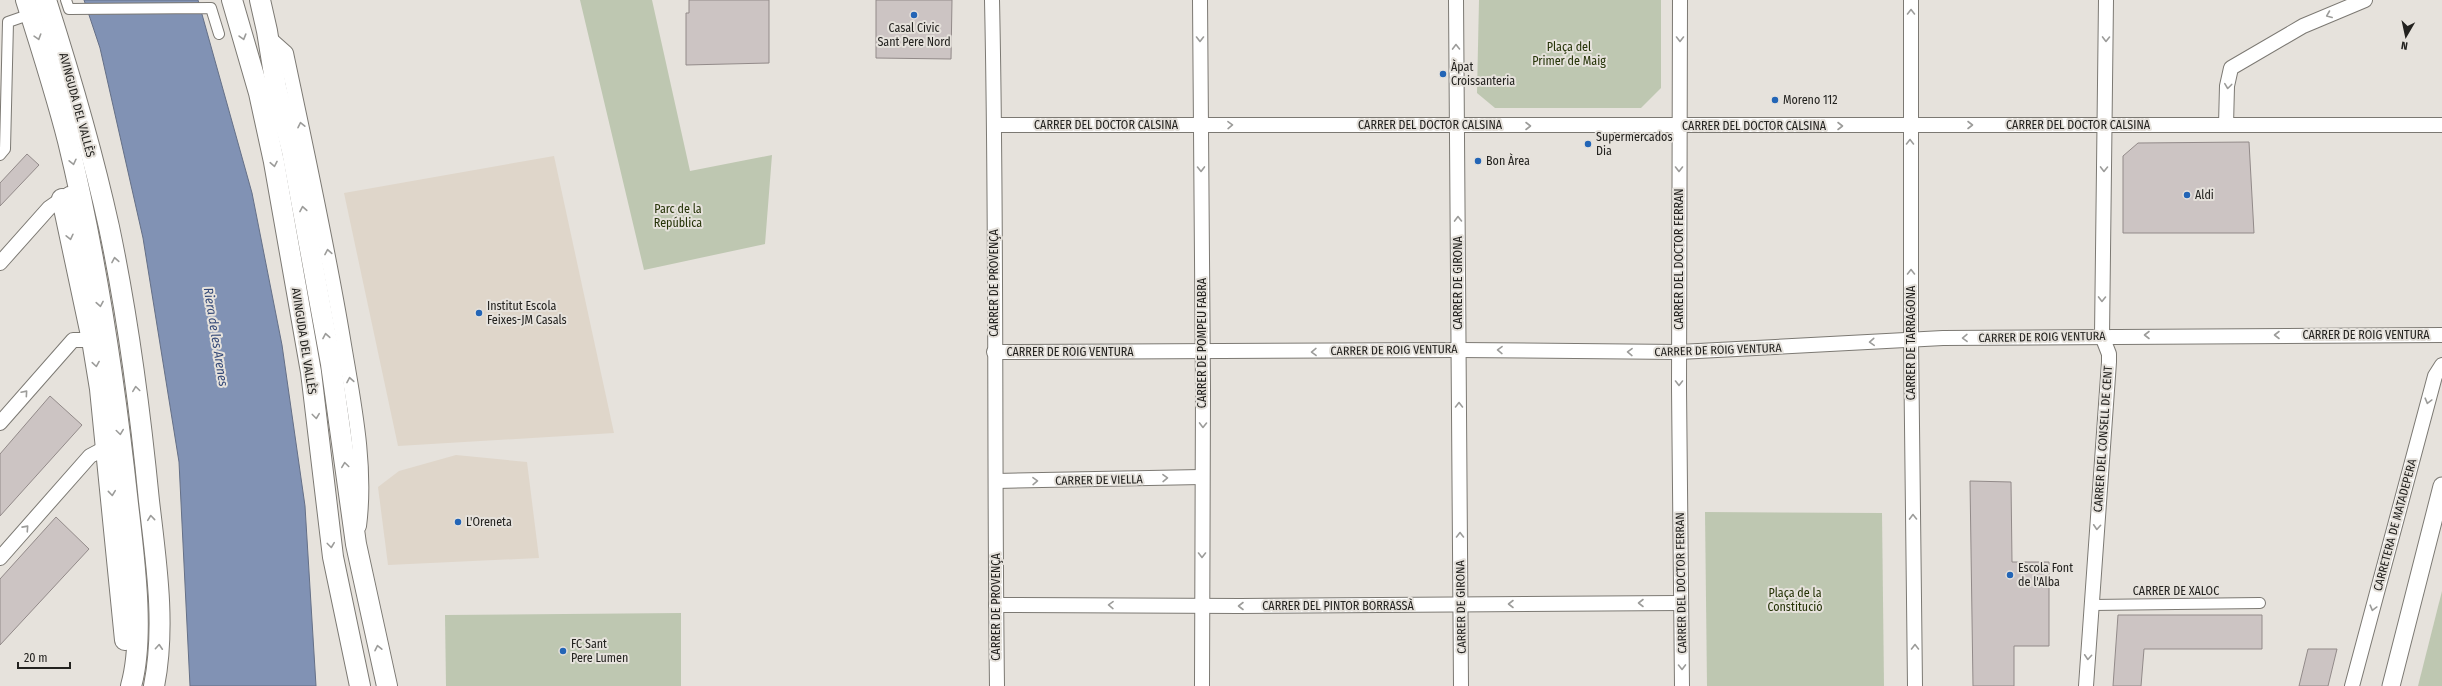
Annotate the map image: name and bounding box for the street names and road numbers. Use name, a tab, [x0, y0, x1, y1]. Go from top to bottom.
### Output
street label: AVINGUDA DEL VALLÈS	[56, 51, 99, 159]
street label: CARRER DEL DOCTOR CALSINA	[1034, 118, 1179, 132]
street label: CARRER DEL DOCTOR CALSINA	[1358, 118, 1503, 132]
street label: CARRER DEL DOCTOR CALSINA	[2006, 118, 2151, 132]
street label: CARRER DEL DOCTOR CALSINA	[1682, 119, 1827, 133]
street label: CARRER DEL DOCTOR FERRAN	[1672, 188, 1686, 330]
street label: CARRER DE PROVENÇA	[987, 229, 1001, 337]
street label: CARRER DE GIRONA	[1451, 236, 1465, 330]
street label: CARRER DE POMPEU FABRA	[1195, 277, 1209, 408]
street label: CARRER DE TARRAGONA	[1904, 285, 1918, 400]
street label: AVINGUDA DEL VALLÈS	[289, 287, 320, 395]
street label: CARRER DE ROIG VENTURA	[2302, 328, 2430, 342]
street label: CARRER DE ROIG VENTURA	[1978, 329, 2106, 345]
street label: CARRER DE ROIG VENTURA	[1654, 341, 1782, 359]
street label: CARRER DE ROIG VENTURA	[1330, 342, 1458, 358]
street label: CARRER DE ROIG VENTURA	[1006, 345, 1134, 359]
street label: CARRER DEL CONSELL DE CENT	[2091, 365, 2115, 513]
street label: CARRETERA DE MATADEPERA	[2371, 457, 2420, 593]
street label: CARRER DE VIELLA	[1055, 472, 1144, 488]
street label: CARRER DEL DOCTOR FERRAN	[1673, 512, 1689, 654]
street label: CARRER DE PROVENÇA	[989, 553, 1003, 661]
street label: CARRER DE GIRONA	[1453, 559, 1469, 654]
street label: CARRER DE XALOC	[2133, 584, 2219, 598]
street label: CARRER DEL PINTOR BORRASSÀ	[1262, 598, 1414, 613]

